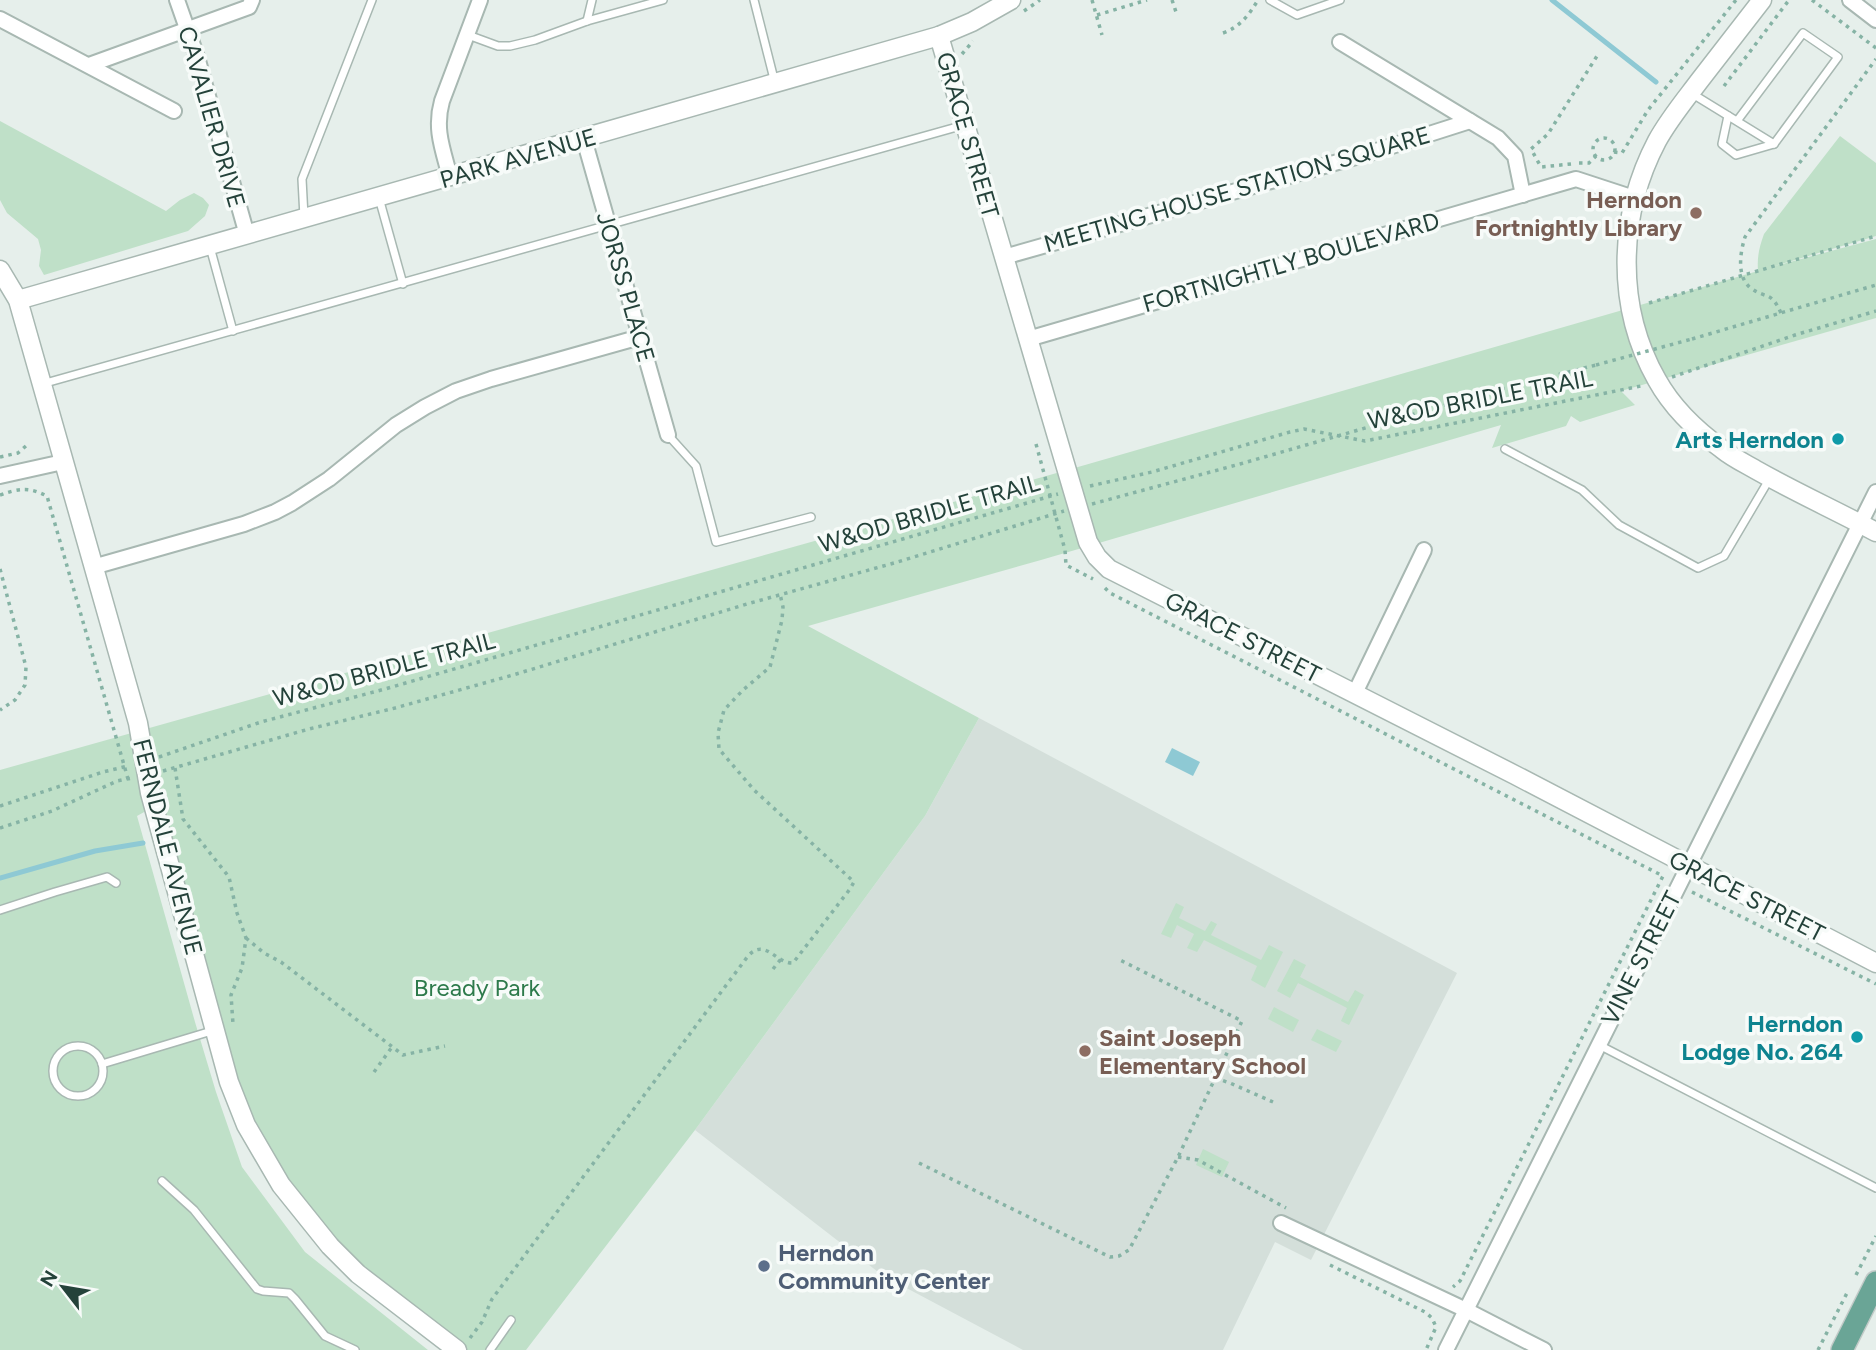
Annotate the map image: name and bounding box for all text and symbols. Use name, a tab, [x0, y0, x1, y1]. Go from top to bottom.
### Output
street label: CAVALIER DRIVE	[172, 23, 252, 211]
street label: GRACE STREET	[930, 49, 1006, 221]
street label: MEETING HOUSE STATION SQUARE	[1040, 120, 1434, 258]
street label: PARK AVENUE	[436, 122, 600, 194]
place label: Herndon Fortnightly Library	[1475, 185, 1682, 242]
marker: Herndon Fortnightly Library	[1688, 205, 1704, 221]
street label: FORTNIGHTLY BOULEVARD	[1139, 206, 1443, 318]
street label: JORSS PLACE	[591, 208, 661, 366]
street label: W&OD BRIDLE TRAIL	[1365, 363, 1595, 435]
place label: Arts Herndon	[1675, 425, 1824, 454]
marker: Arts Herndon	[1830, 431, 1846, 447]
street label: W&OD BRIDLE TRAIL	[815, 467, 1043, 558]
street label: GRACE STREET	[1160, 585, 1326, 689]
street label: W&OD BRIDLE TRAIL	[270, 625, 499, 713]
street label: FERNDALE AVENUE	[127, 736, 209, 958]
street label: GRACE STREET	[1664, 844, 1830, 948]
street label: VINE STREET	[1595, 886, 1687, 1030]
park label: Bready Park	[414, 973, 541, 1002]
place label: Herndon Lodge No. 264	[1681, 1009, 1843, 1066]
place label: Saint Joseph Elementary School	[1099, 1023, 1306, 1080]
marker: Herndon Lodge No. 264	[1849, 1029, 1865, 1045]
marker: Saint Joseph Elementary School	[1077, 1043, 1093, 1059]
place label: Herndon Community Center	[778, 1238, 990, 1295]
north arrow	[28, 1252, 98, 1322]
marker: Herndon Community Center	[756, 1258, 772, 1274]
text: N	[35, 1266, 62, 1291]

